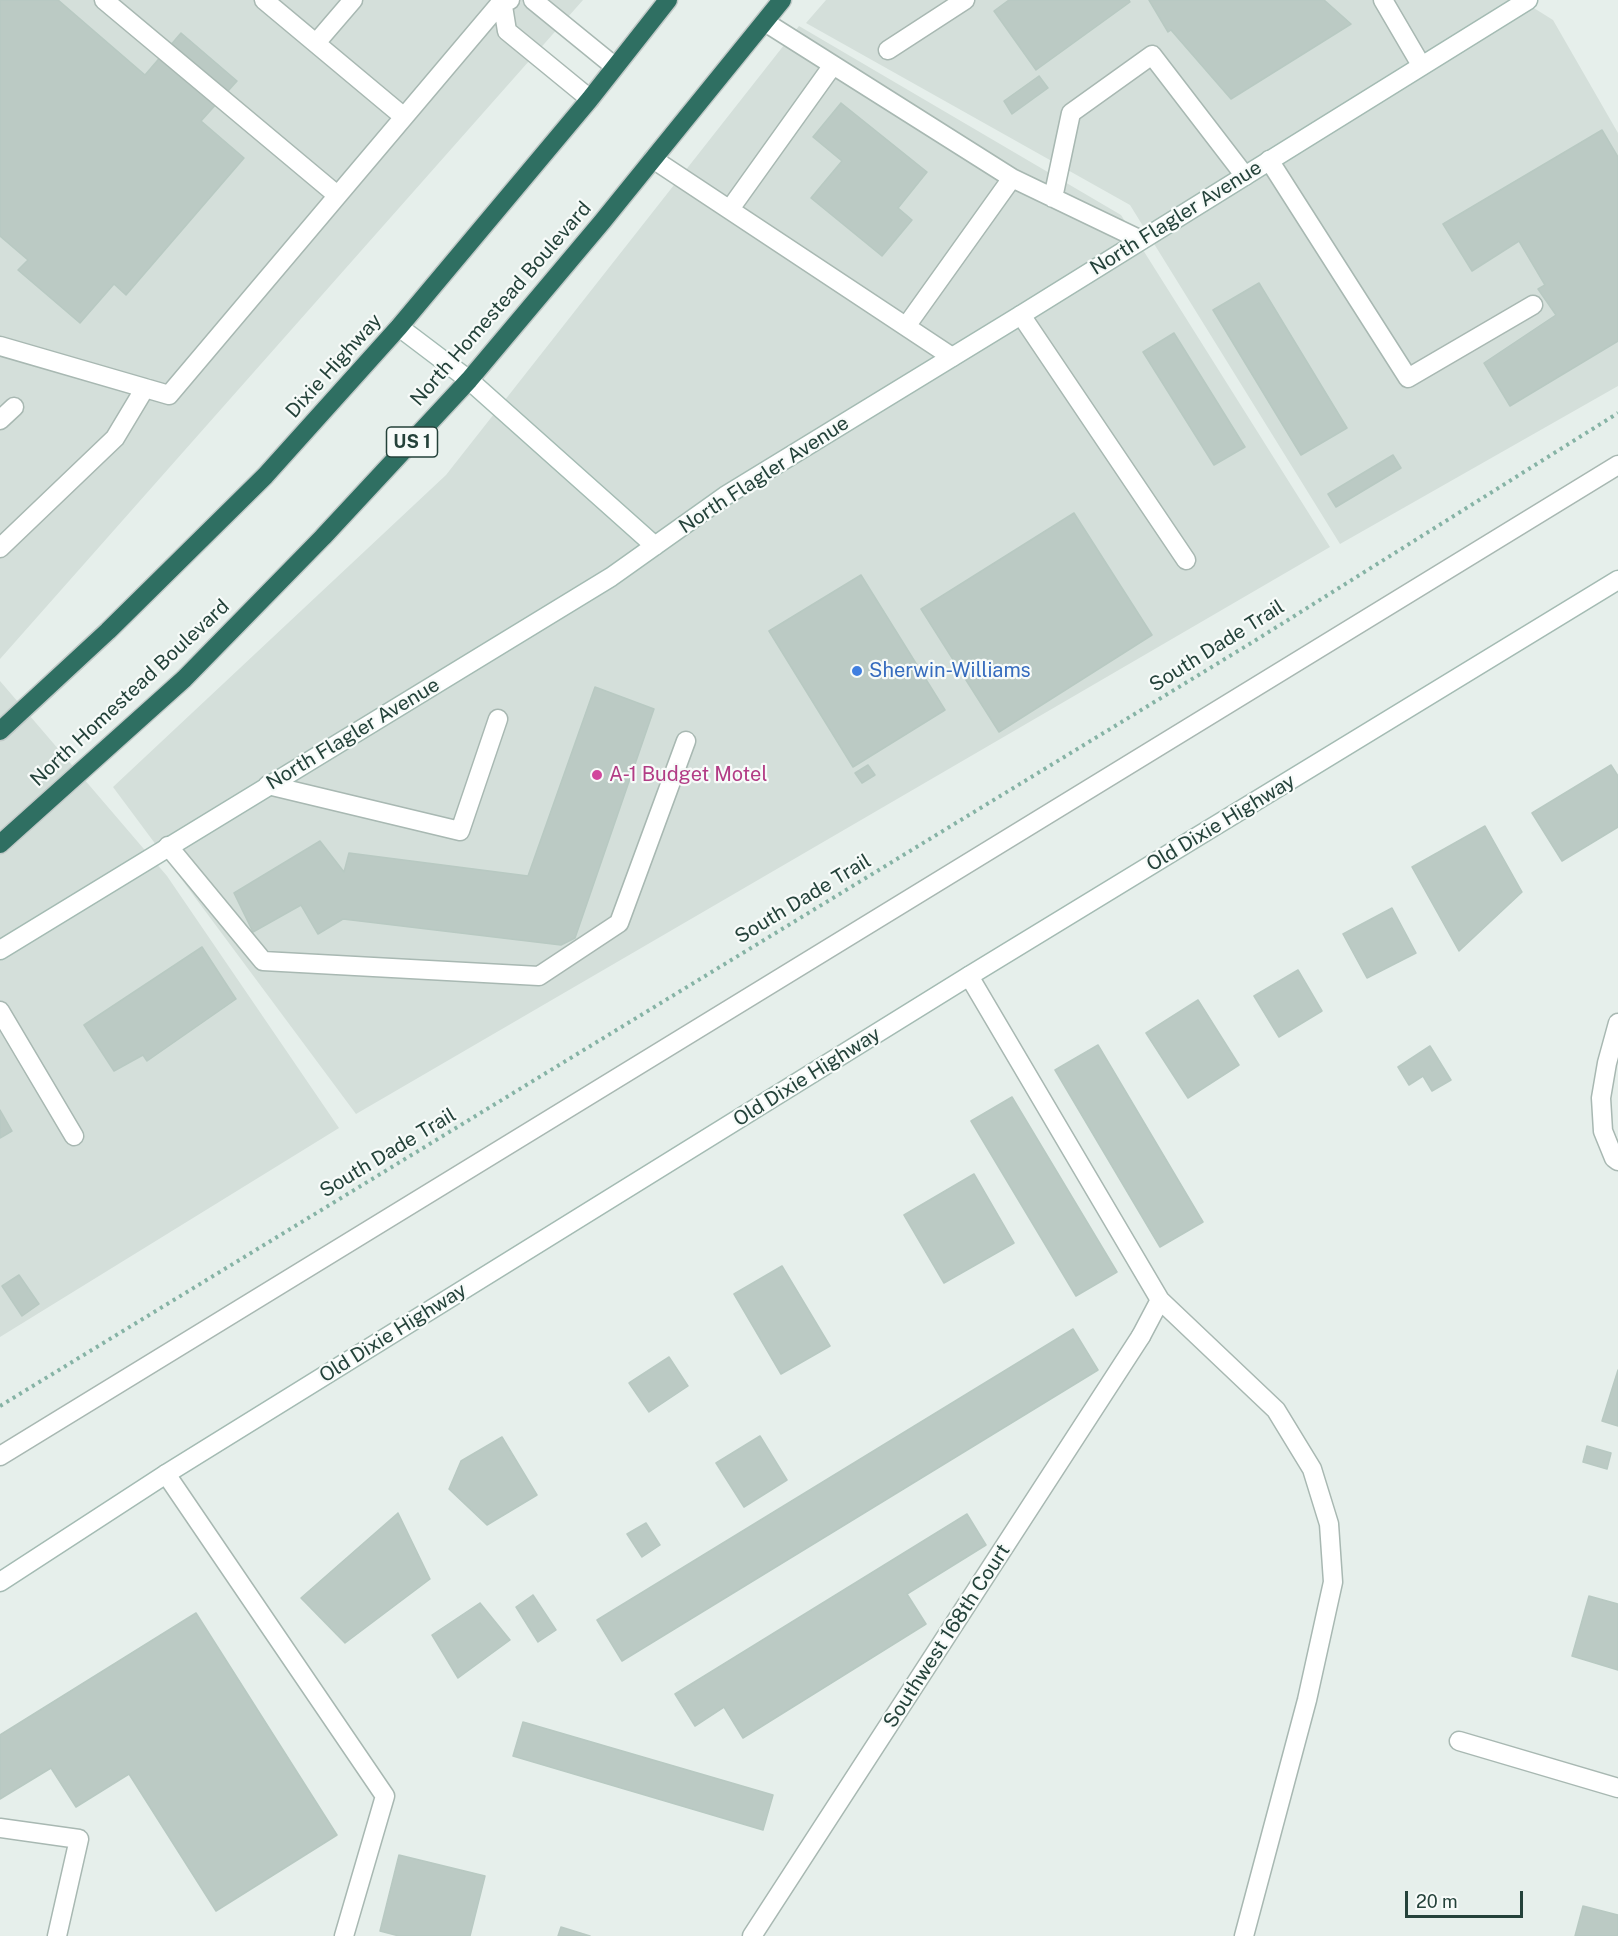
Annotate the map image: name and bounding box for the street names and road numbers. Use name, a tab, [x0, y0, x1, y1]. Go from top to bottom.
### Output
street label: North Flagler Avenue	[1086, 155, 1266, 281]
street label: North Homestead Boulevard	[406, 197, 596, 411]
street label: Dixie Highway	[281, 309, 387, 423]
street label: North Flagler Avenue	[675, 411, 853, 539]
road number: US 1	[386, 427, 438, 457]
street label: North Homestead Boulevard	[26, 594, 234, 792]
street label: South Dade Trail	[1145, 595, 1289, 697]
street label: North Flagler Avenue	[262, 673, 444, 795]
street label: Old Dixie Highway	[1142, 769, 1300, 877]
street label: South Dade Trail	[731, 849, 875, 949]
street label: Old Dixie Highway	[729, 1022, 885, 1132]
street label: South Dade Trail	[316, 1103, 460, 1203]
street label: Old Dixie Highway	[315, 1278, 471, 1388]
street label: Southwest 168th Court	[879, 1540, 1015, 1732]

